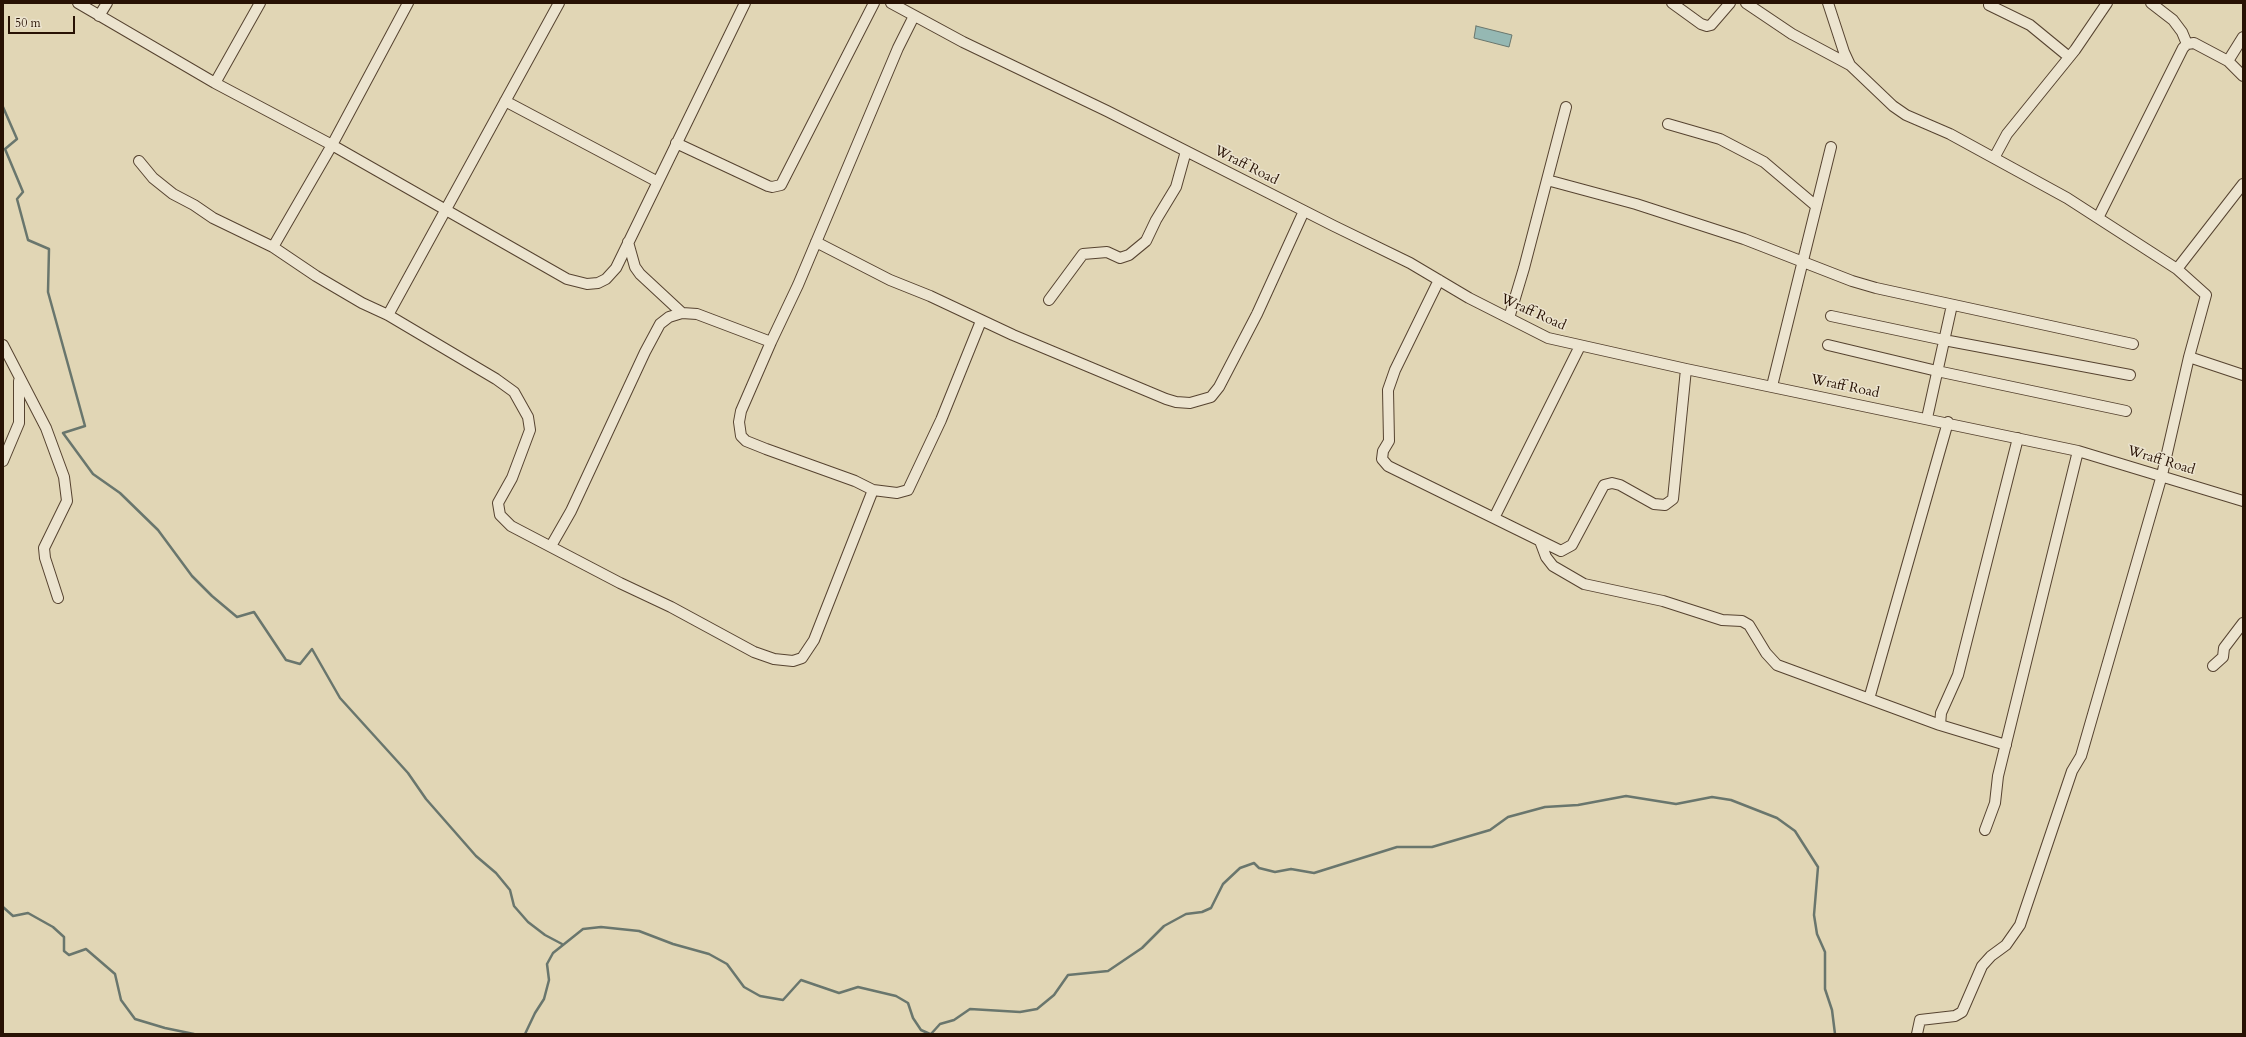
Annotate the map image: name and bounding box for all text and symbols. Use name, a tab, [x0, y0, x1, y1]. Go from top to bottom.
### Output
scale bar	[10, 8, 77, 34]
text: 50 m	[15, 15, 41, 31]
street label: Wraff Road	[1211, 143, 1281, 189]
street label: Wraff Road	[1498, 291, 1568, 335]
street label: Wraff Road	[1809, 372, 1881, 402]
street label: Wraff Road	[2125, 443, 2197, 479]

